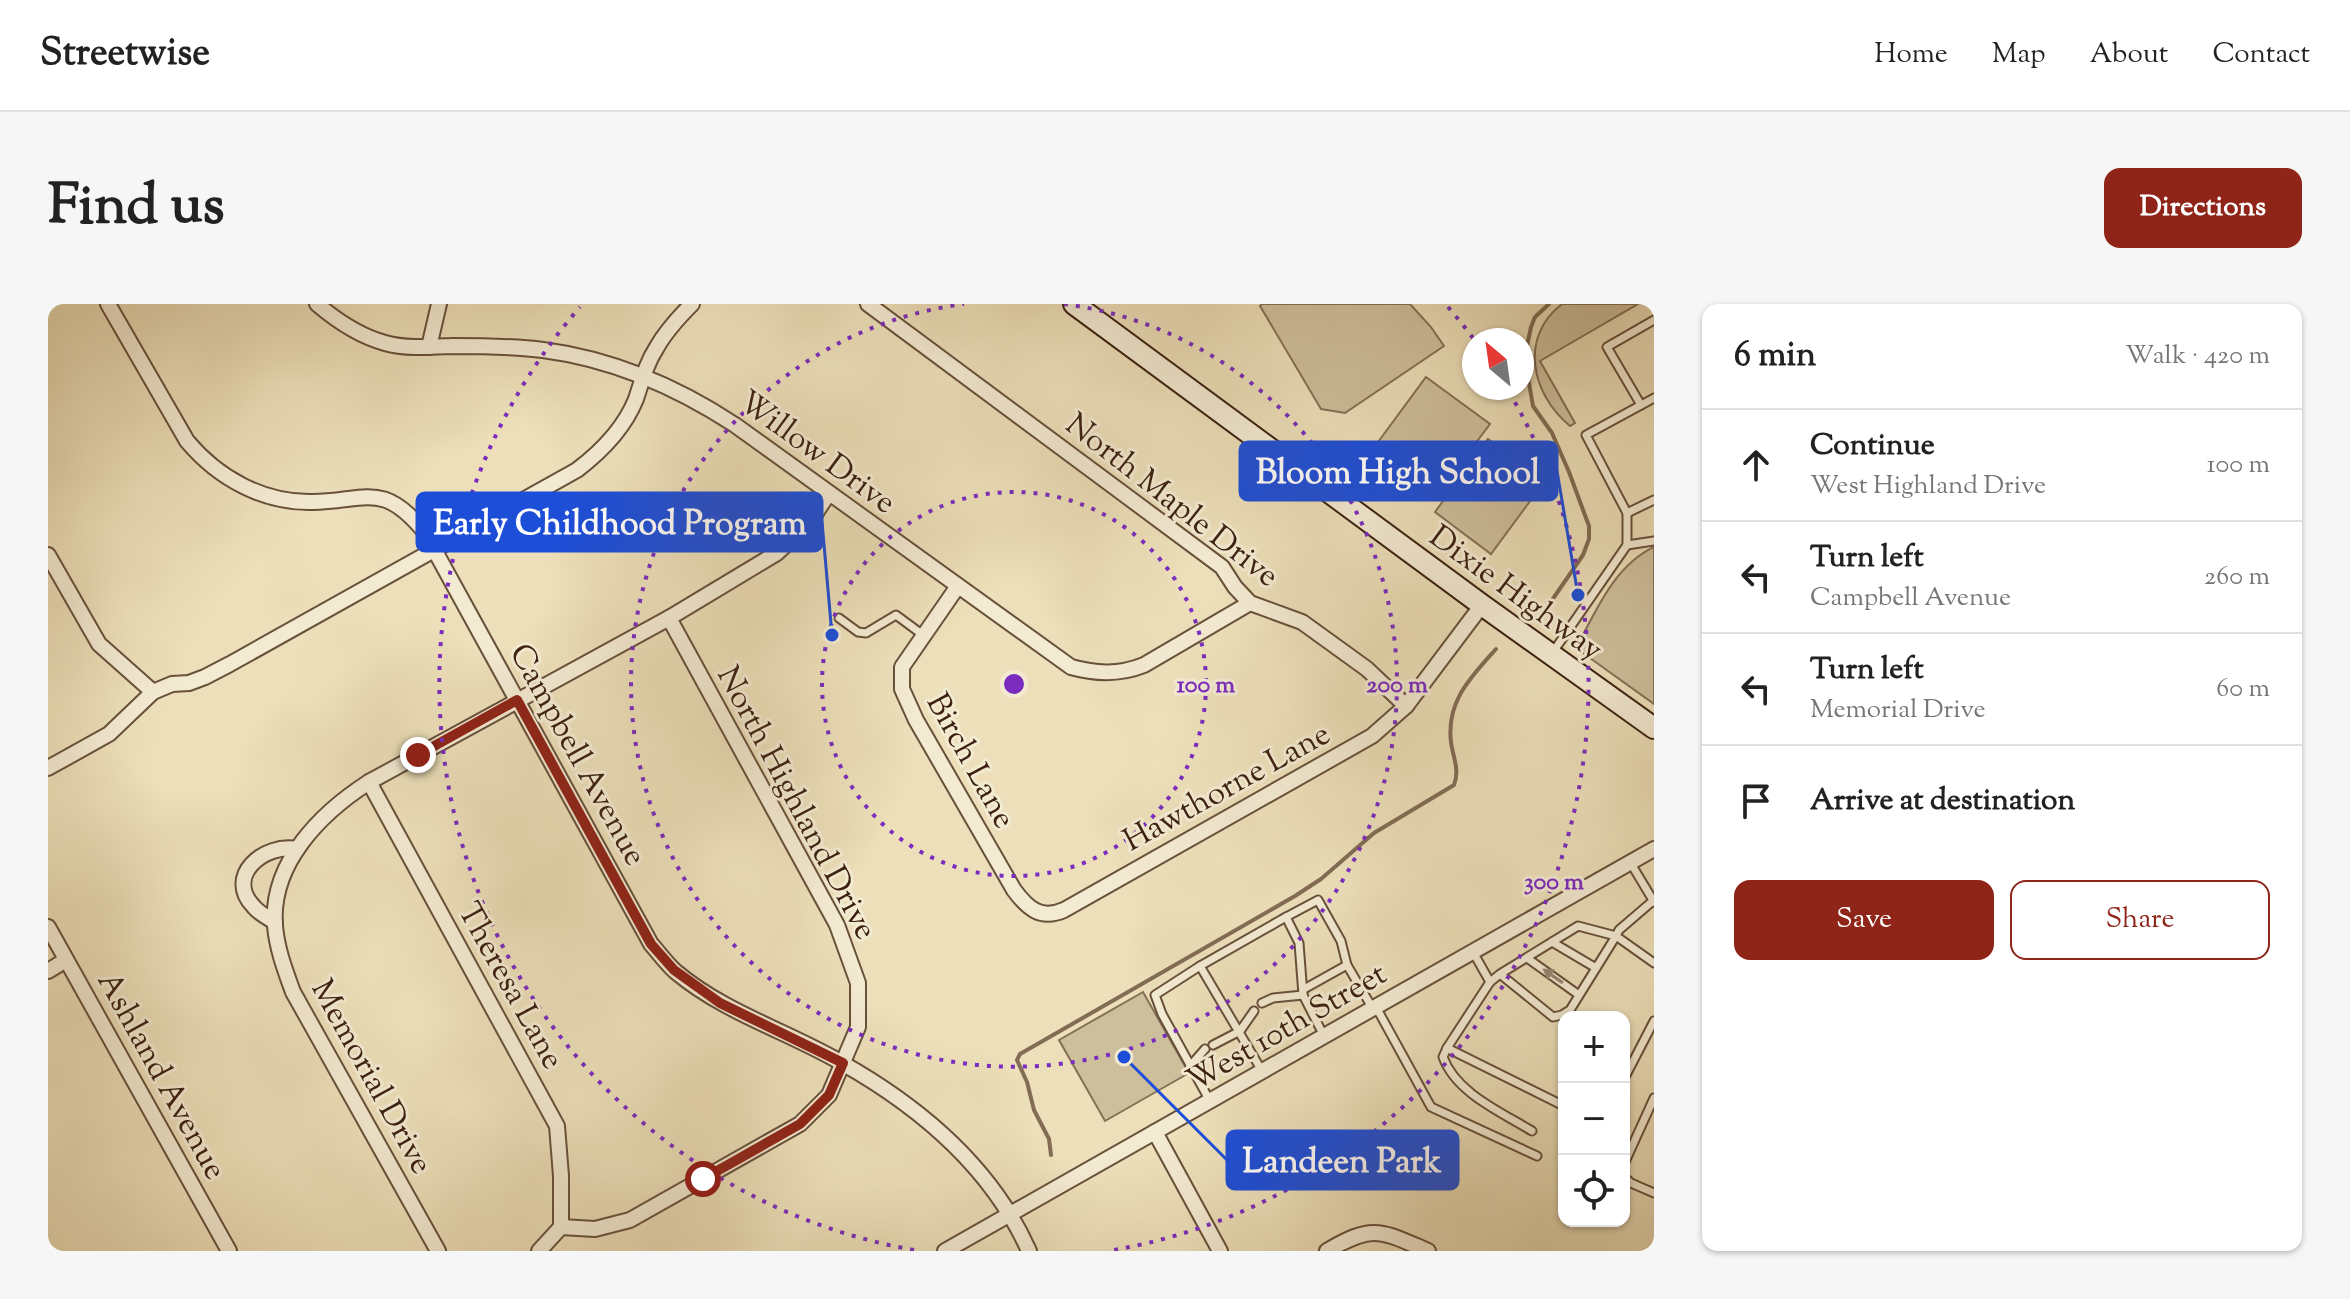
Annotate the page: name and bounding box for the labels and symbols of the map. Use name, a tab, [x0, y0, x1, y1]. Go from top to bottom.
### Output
north arrow	[1462, 328, 1534, 400]
street label: Willow Drive	[728, 381, 904, 526]
street label: North Maple Drive	[1055, 403, 1288, 599]
callout: Bloom High School	[1240, 442, 1557, 500]
text: Bloom High School	[1256, 450, 1541, 499]
callout: Early Childhood Program	[417, 493, 822, 551]
text: Early Childhood Program	[433, 501, 807, 550]
street label: Dixie Highway	[1419, 516, 1612, 673]
street label: Campbell Avenue	[496, 636, 656, 875]
street label: North Highland Drive	[704, 658, 887, 948]
text: 100 m	[1177, 669, 1235, 703]
text: 200 m	[1366, 669, 1428, 703]
centre of rings	[1000, 670, 1028, 698]
street label: Birch Lane	[913, 685, 1026, 838]
street label: Hawthorne Lane	[1116, 713, 1339, 865]
route end	[400, 737, 436, 773]
text: 300 m	[1524, 866, 1584, 900]
street label: Theresa Lane	[445, 895, 574, 1078]
street label: West 10th Street	[1179, 953, 1396, 1105]
street label: Ashland Avenue	[84, 964, 237, 1189]
one-way arrow	[1543, 969, 1564, 984]
street label: Memorial Drive	[298, 972, 443, 1183]
callout: Landeen Park	[1227, 1131, 1458, 1189]
text: Landeen Park	[1243, 1139, 1442, 1188]
route start	[685, 1161, 721, 1197]

